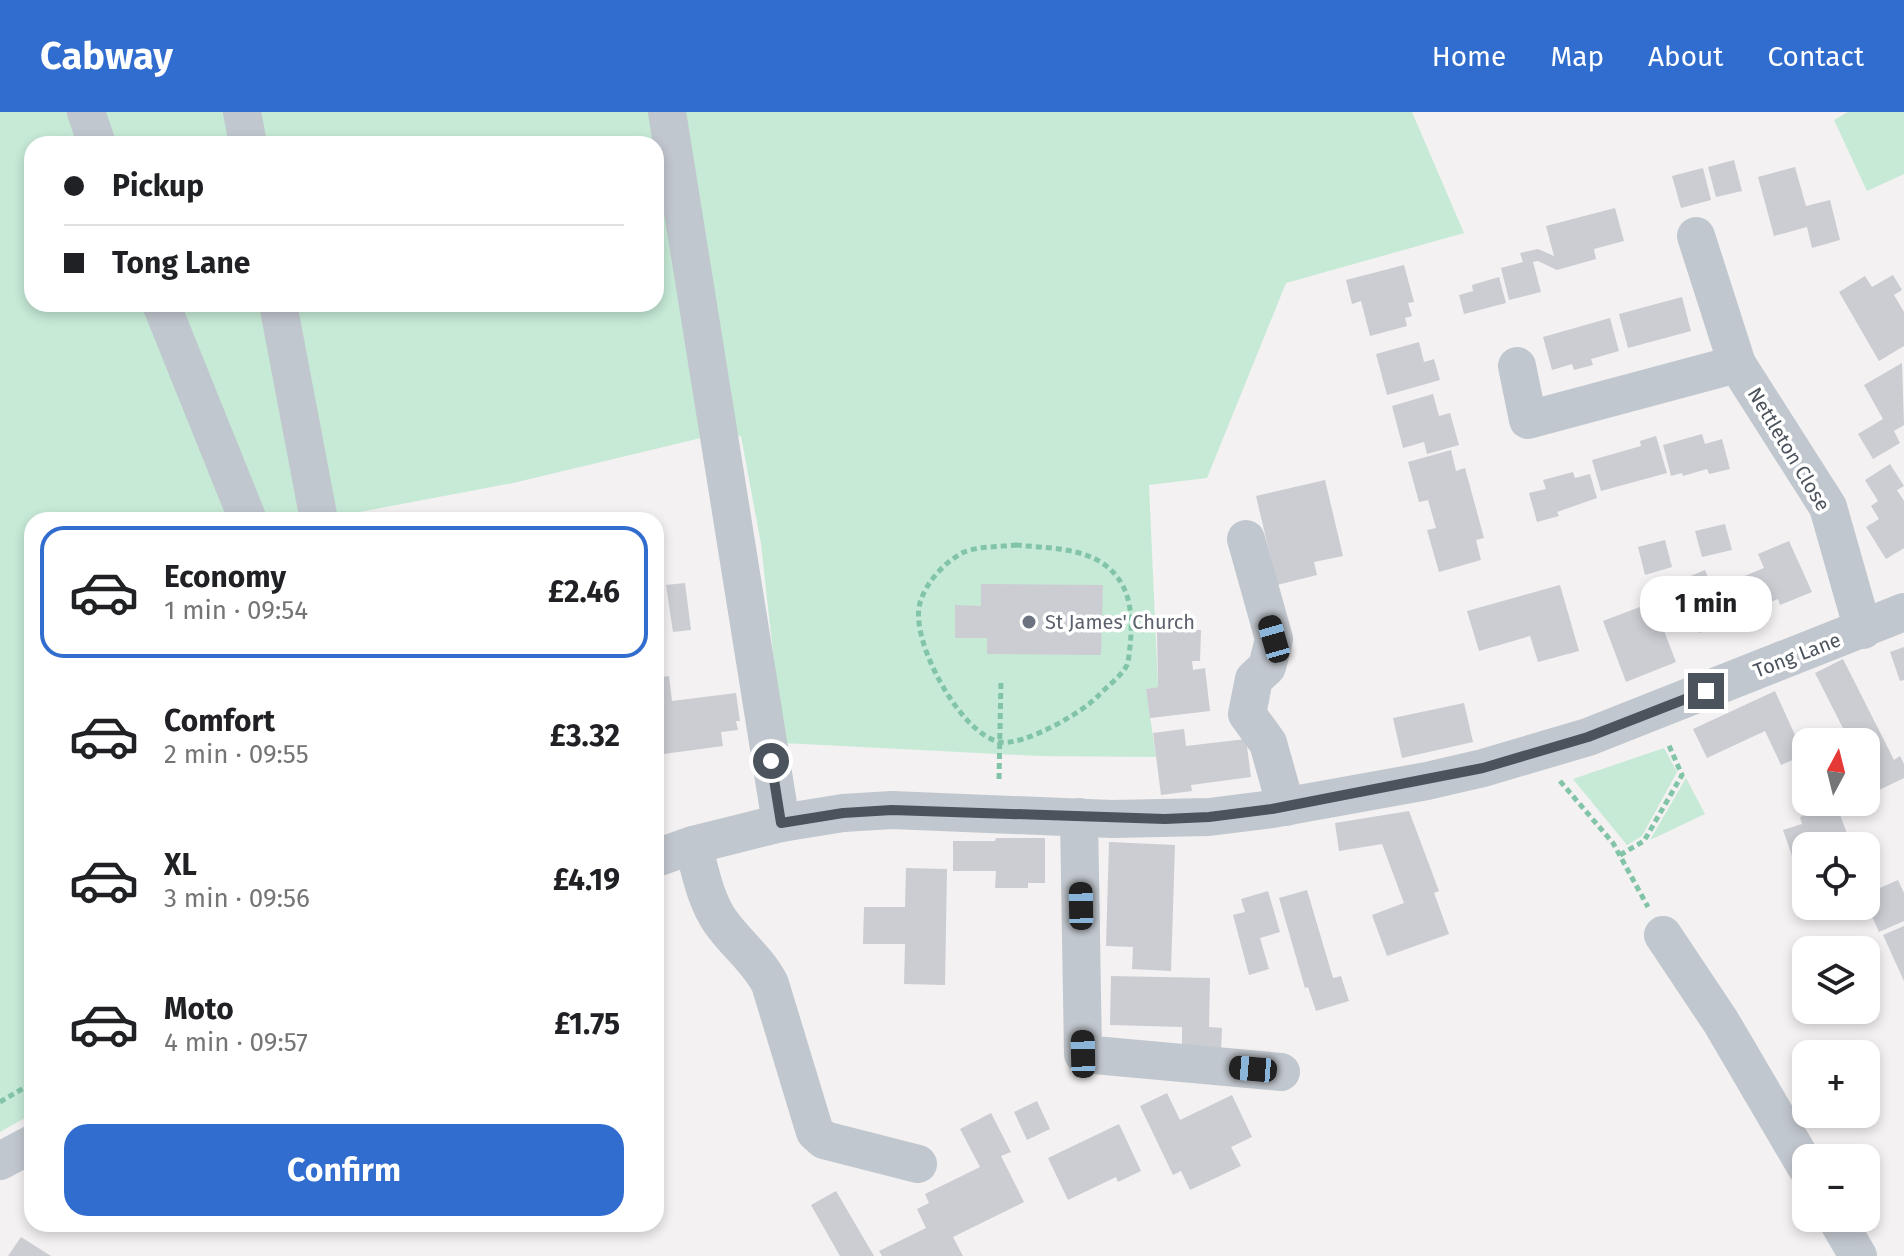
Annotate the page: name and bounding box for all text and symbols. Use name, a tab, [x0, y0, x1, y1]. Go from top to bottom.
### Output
text: Cabway	[40, 33, 173, 79]
text: Home	[1432, 40, 1506, 73]
text: Map	[1550, 40, 1604, 73]
text: About	[1648, 40, 1723, 73]
text: Contact	[1767, 40, 1864, 73]
text: Pickup	[112, 168, 204, 204]
text: Tong Lane	[112, 245, 250, 281]
street label: Nettleton Close	[1743, 383, 1835, 515]
icon: car	[68, 556, 140, 628]
text: Economy	[164, 559, 286, 595]
text: £2.46	[548, 574, 620, 610]
callout: 1 min	[1640, 575, 1772, 631]
text: 1 min	[1675, 588, 1737, 619]
text: 1 min · 09:54	[164, 595, 308, 626]
place label: St James' Church	[1045, 610, 1195, 634]
marker: St James' Church	[1020, 613, 1038, 631]
car	[1256, 613, 1292, 665]
street label: Tong Lane	[1750, 627, 1844, 683]
route end	[1688, 673, 1724, 709]
icon: car	[68, 700, 140, 772]
text: Comfort	[164, 703, 275, 739]
text: £3.32	[550, 718, 620, 754]
north arrow	[1792, 728, 1880, 816]
map controls	[1792, 728, 1880, 1232]
text: 2 min · 09:55	[164, 739, 309, 770]
route start	[753, 743, 789, 779]
button: locate	[1792, 832, 1880, 920]
icon: car	[68, 844, 140, 916]
text: XL	[164, 847, 197, 883]
text: £4.19	[553, 862, 620, 898]
car	[1069, 882, 1093, 930]
text: 3 min · 09:56	[164, 883, 310, 914]
button: layers	[1792, 936, 1880, 1024]
icon: car	[68, 988, 140, 1060]
text: Moto	[164, 991, 234, 1027]
text: £1.75	[554, 1006, 620, 1042]
text: 4 min · 09:57	[164, 1027, 308, 1058]
car	[1071, 1030, 1095, 1078]
button: +	[1792, 1040, 1880, 1128]
car	[1228, 1055, 1278, 1083]
button: Confirm	[64, 1124, 624, 1216]
button: −	[1792, 1144, 1880, 1232]

